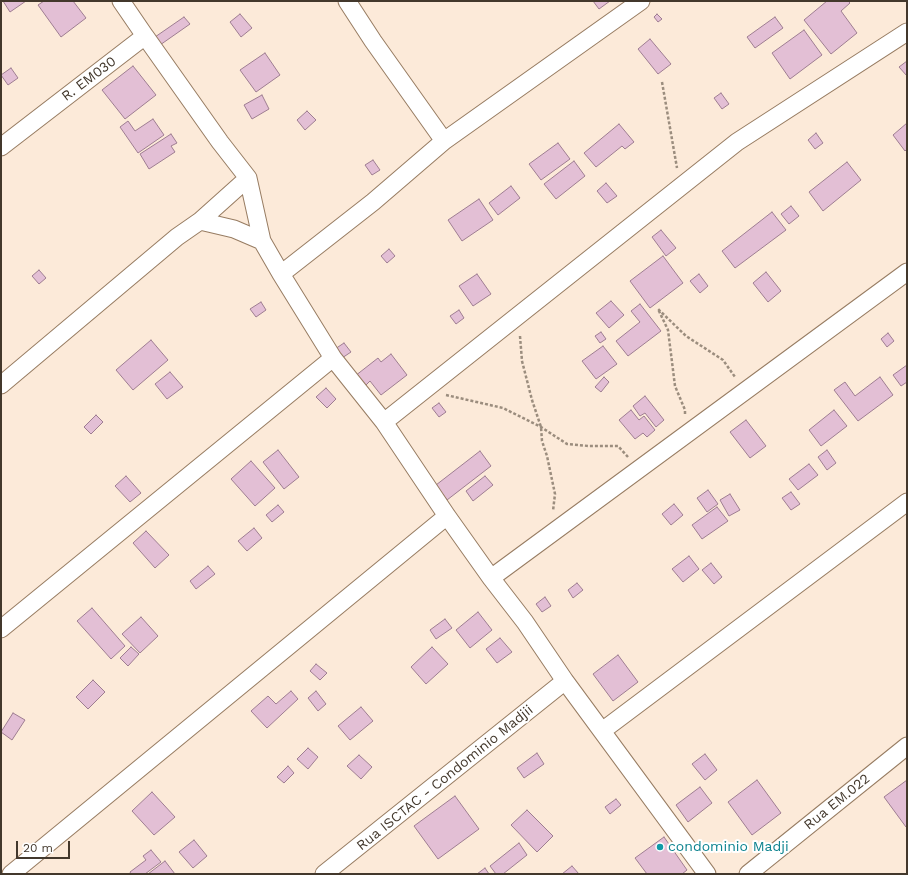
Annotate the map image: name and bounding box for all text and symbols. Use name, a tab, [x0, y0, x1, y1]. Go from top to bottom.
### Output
street label: R. EM030	[58, 53, 120, 105]
street label: Rua ISCTAC - Condominio Madjii	[354, 702, 536, 854]
street label: Rua EM.022	[801, 770, 873, 834]
scale bar	[18, 833, 72, 859]
place label: condominio Madji	[668, 839, 789, 855]
text: 20 m	[23, 841, 53, 855]
marker: condominio Madji	[655, 842, 665, 852]

